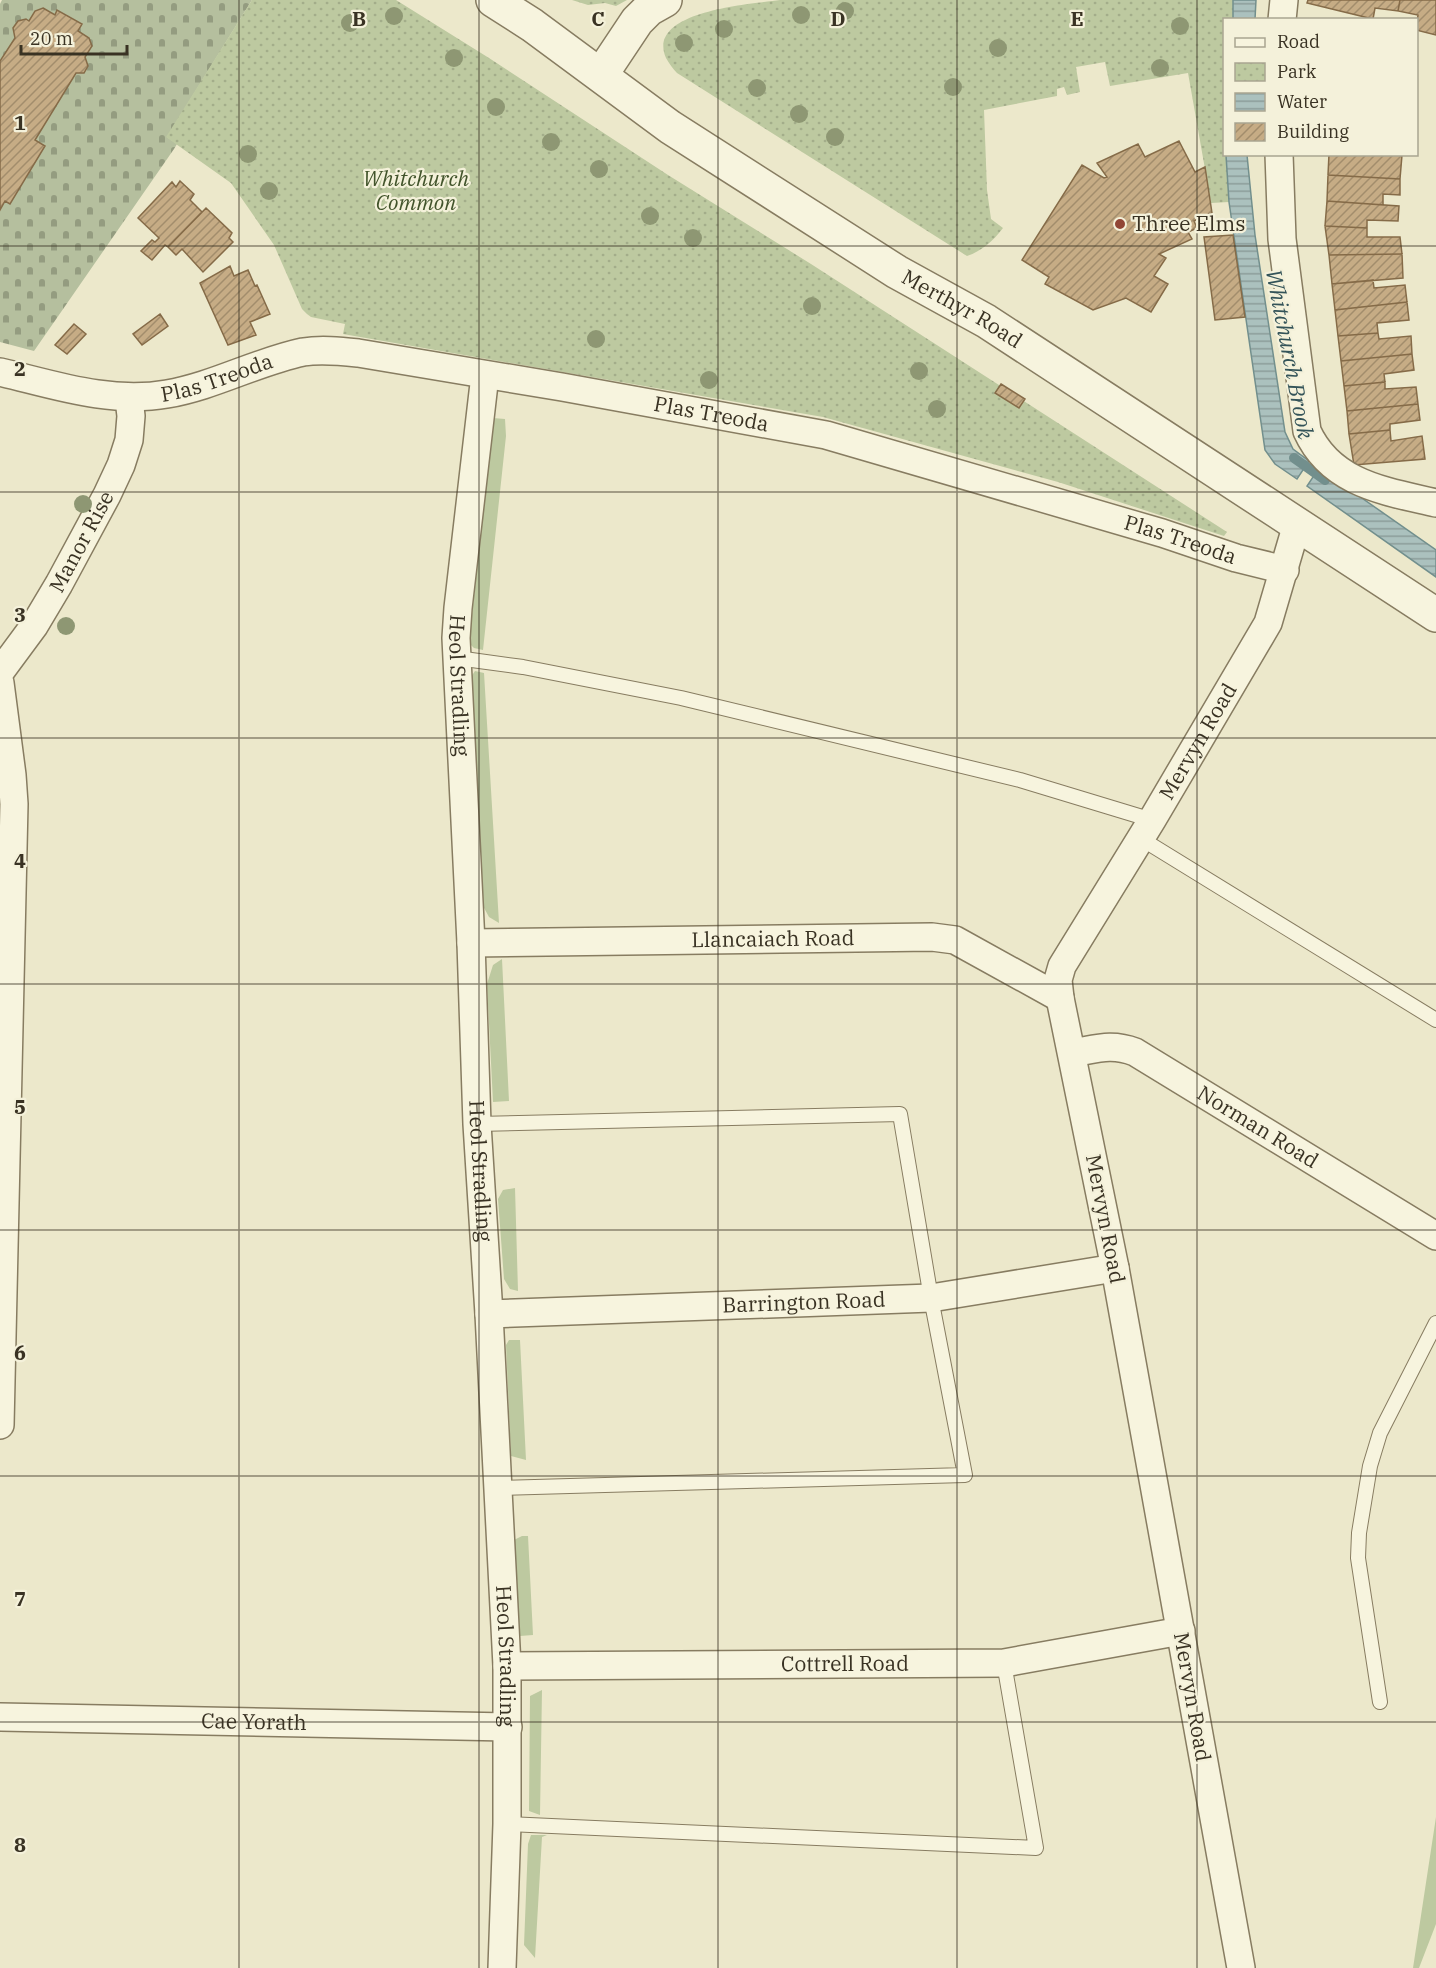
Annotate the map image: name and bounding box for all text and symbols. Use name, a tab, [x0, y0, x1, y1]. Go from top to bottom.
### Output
text: B	[352, 5, 366, 32]
text: C	[591, 5, 605, 32]
text: D	[830, 5, 846, 32]
text: E	[1070, 5, 1084, 32]
scale bar	[21, 18, 128, 56]
legend	[1223, 18, 1418, 156]
text: 20 m	[30, 27, 73, 50]
text: Road	[1277, 30, 1320, 53]
text: Park	[1277, 60, 1317, 83]
text: Water	[1277, 90, 1327, 113]
text: 1	[14, 109, 26, 136]
text: Building	[1277, 120, 1349, 143]
park label: Whitchurch Common	[363, 164, 470, 216]
place label: Three Elms	[1132, 209, 1246, 237]
marker: Three Elms	[1113, 217, 1127, 231]
street label: Merthyr Road	[897, 262, 1028, 354]
water label: Whitchurch Brook	[1260, 266, 1321, 442]
street label: Plas Treoda	[159, 346, 276, 408]
text: 2	[14, 355, 26, 382]
street label: Plas Treoda	[652, 389, 771, 437]
street label: Manor Rise	[42, 486, 120, 597]
street label: Plas Treoda	[1121, 508, 1240, 570]
text: 3	[14, 601, 26, 628]
street label: Heol Stradling	[443, 614, 477, 757]
street label: Mervyn Road	[1152, 677, 1243, 805]
text: 4	[14, 847, 26, 874]
street label: Llancaiach Road	[691, 923, 855, 953]
street label: Norman Road	[1192, 1078, 1324, 1174]
text: 5	[14, 1093, 26, 1120]
street label: Heol Stradling	[463, 1099, 499, 1243]
street label: Mervyn Road	[1080, 1152, 1132, 1286]
street label: Barrington Road	[722, 1285, 886, 1319]
text: 6	[14, 1339, 26, 1366]
street label: Heol Stradling	[490, 1584, 522, 1728]
text: 7	[14, 1585, 26, 1612]
street label: Mervyn Road	[1168, 1630, 1218, 1764]
street label: Cottrell Road	[781, 1649, 909, 1677]
street label: Cae Yorath	[201, 1706, 307, 1736]
text: 8	[14, 1831, 26, 1858]

